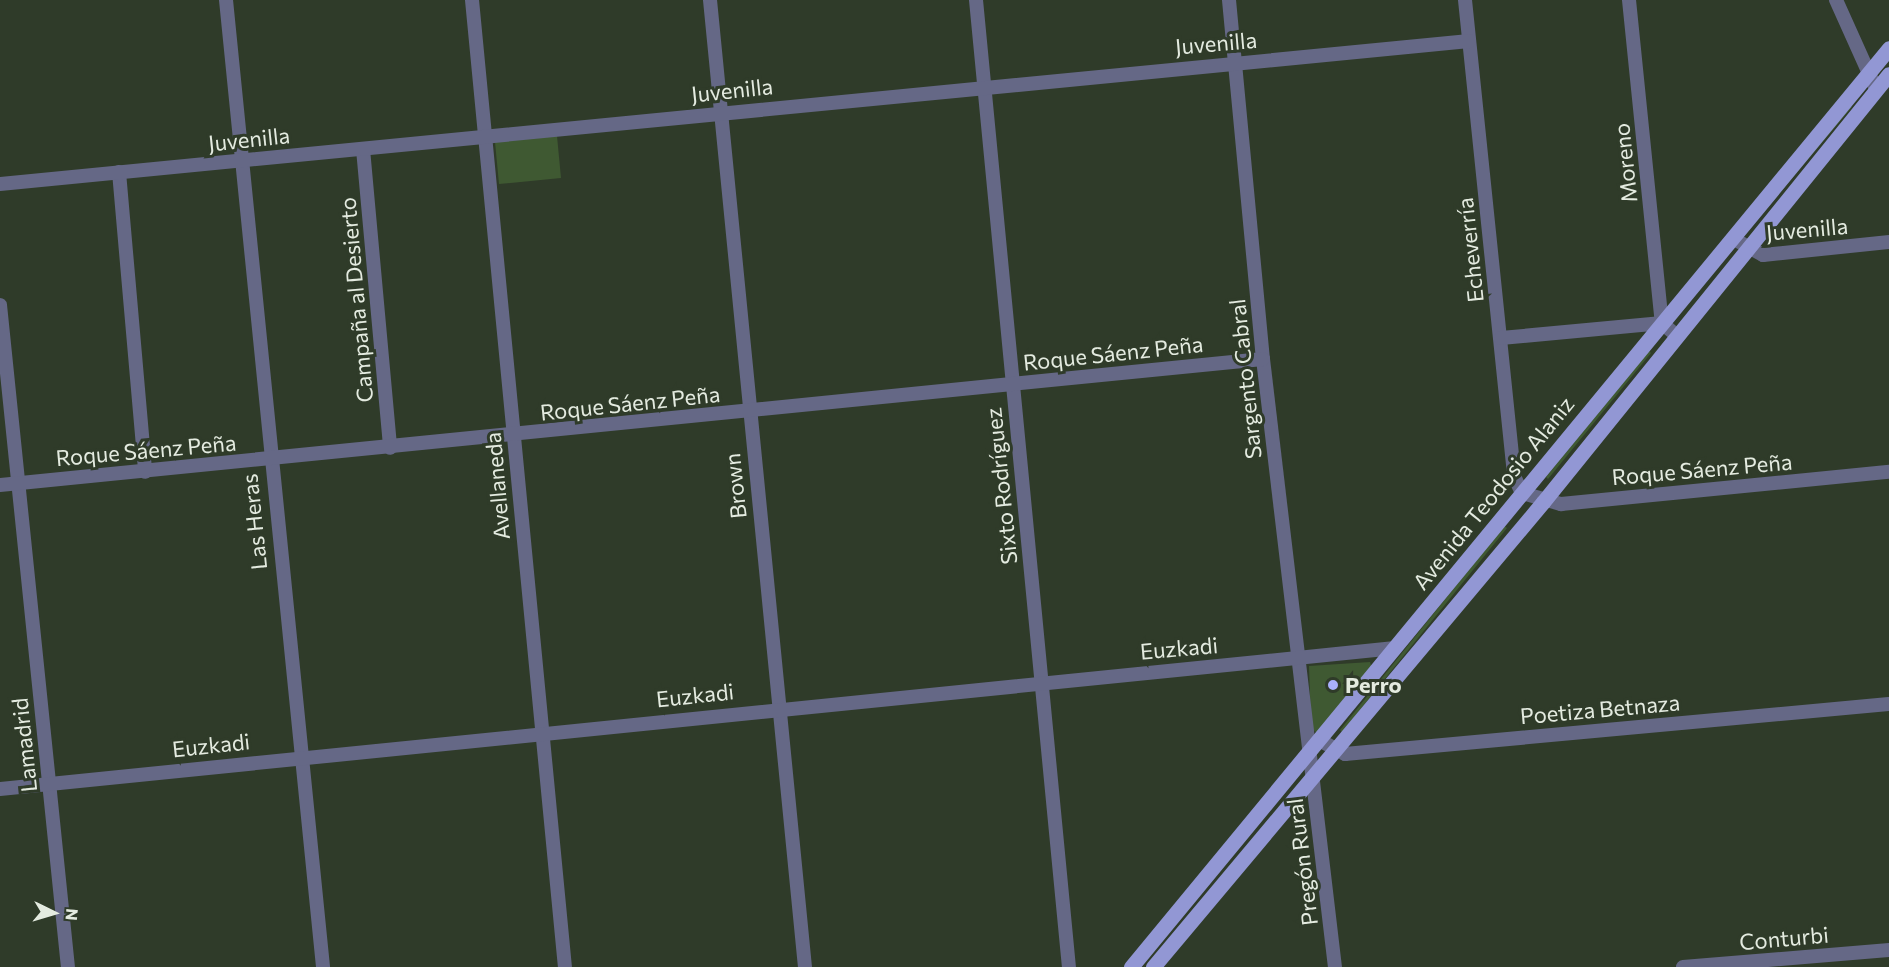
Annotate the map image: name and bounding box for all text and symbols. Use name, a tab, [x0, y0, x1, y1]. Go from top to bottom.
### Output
street label: Juvenilla	[1174, 26, 1258, 60]
street label: Juvenilla	[690, 73, 774, 107]
street label: Juvenilla	[207, 122, 291, 156]
street label: Moreno	[1608, 122, 1642, 204]
street label: Campaña al Desierto	[334, 196, 378, 404]
street label: Echeverría	[1451, 196, 1489, 304]
street label: Juvenilla	[1765, 212, 1849, 246]
street label: Sargento Cabral	[1223, 298, 1267, 460]
street label: Roque Sáenz Peña	[1022, 330, 1204, 376]
street label: Roque Sáenz Peña	[539, 380, 721, 426]
street label: Avenida Teodosio Alaniz	[1407, 391, 1579, 595]
street label: Sixto Rodríguez	[980, 406, 1022, 566]
street label: Roque Sáenz Peña	[55, 429, 237, 471]
street label: Avellaneda	[479, 431, 515, 541]
street label: Roque Sáenz Peña	[1611, 448, 1793, 490]
street label: Brown	[718, 452, 752, 520]
street label: Las Heras	[236, 473, 272, 571]
street label: Euzkadi	[1139, 631, 1219, 665]
place label: Perro	[1345, 672, 1402, 698]
street label: Euzkadi	[655, 678, 735, 712]
marker: Perro	[1326, 678, 1340, 692]
street label: Poetiza Betnaza	[1519, 689, 1681, 729]
street label: Lamadrid	[6, 697, 42, 793]
street label: Euzkadi	[171, 728, 251, 762]
street label: Pregón Rural	[1281, 797, 1323, 927]
north arrow	[24, 883, 84, 943]
text: N	[62, 908, 82, 921]
street label: Conturbi	[1738, 921, 1830, 955]

